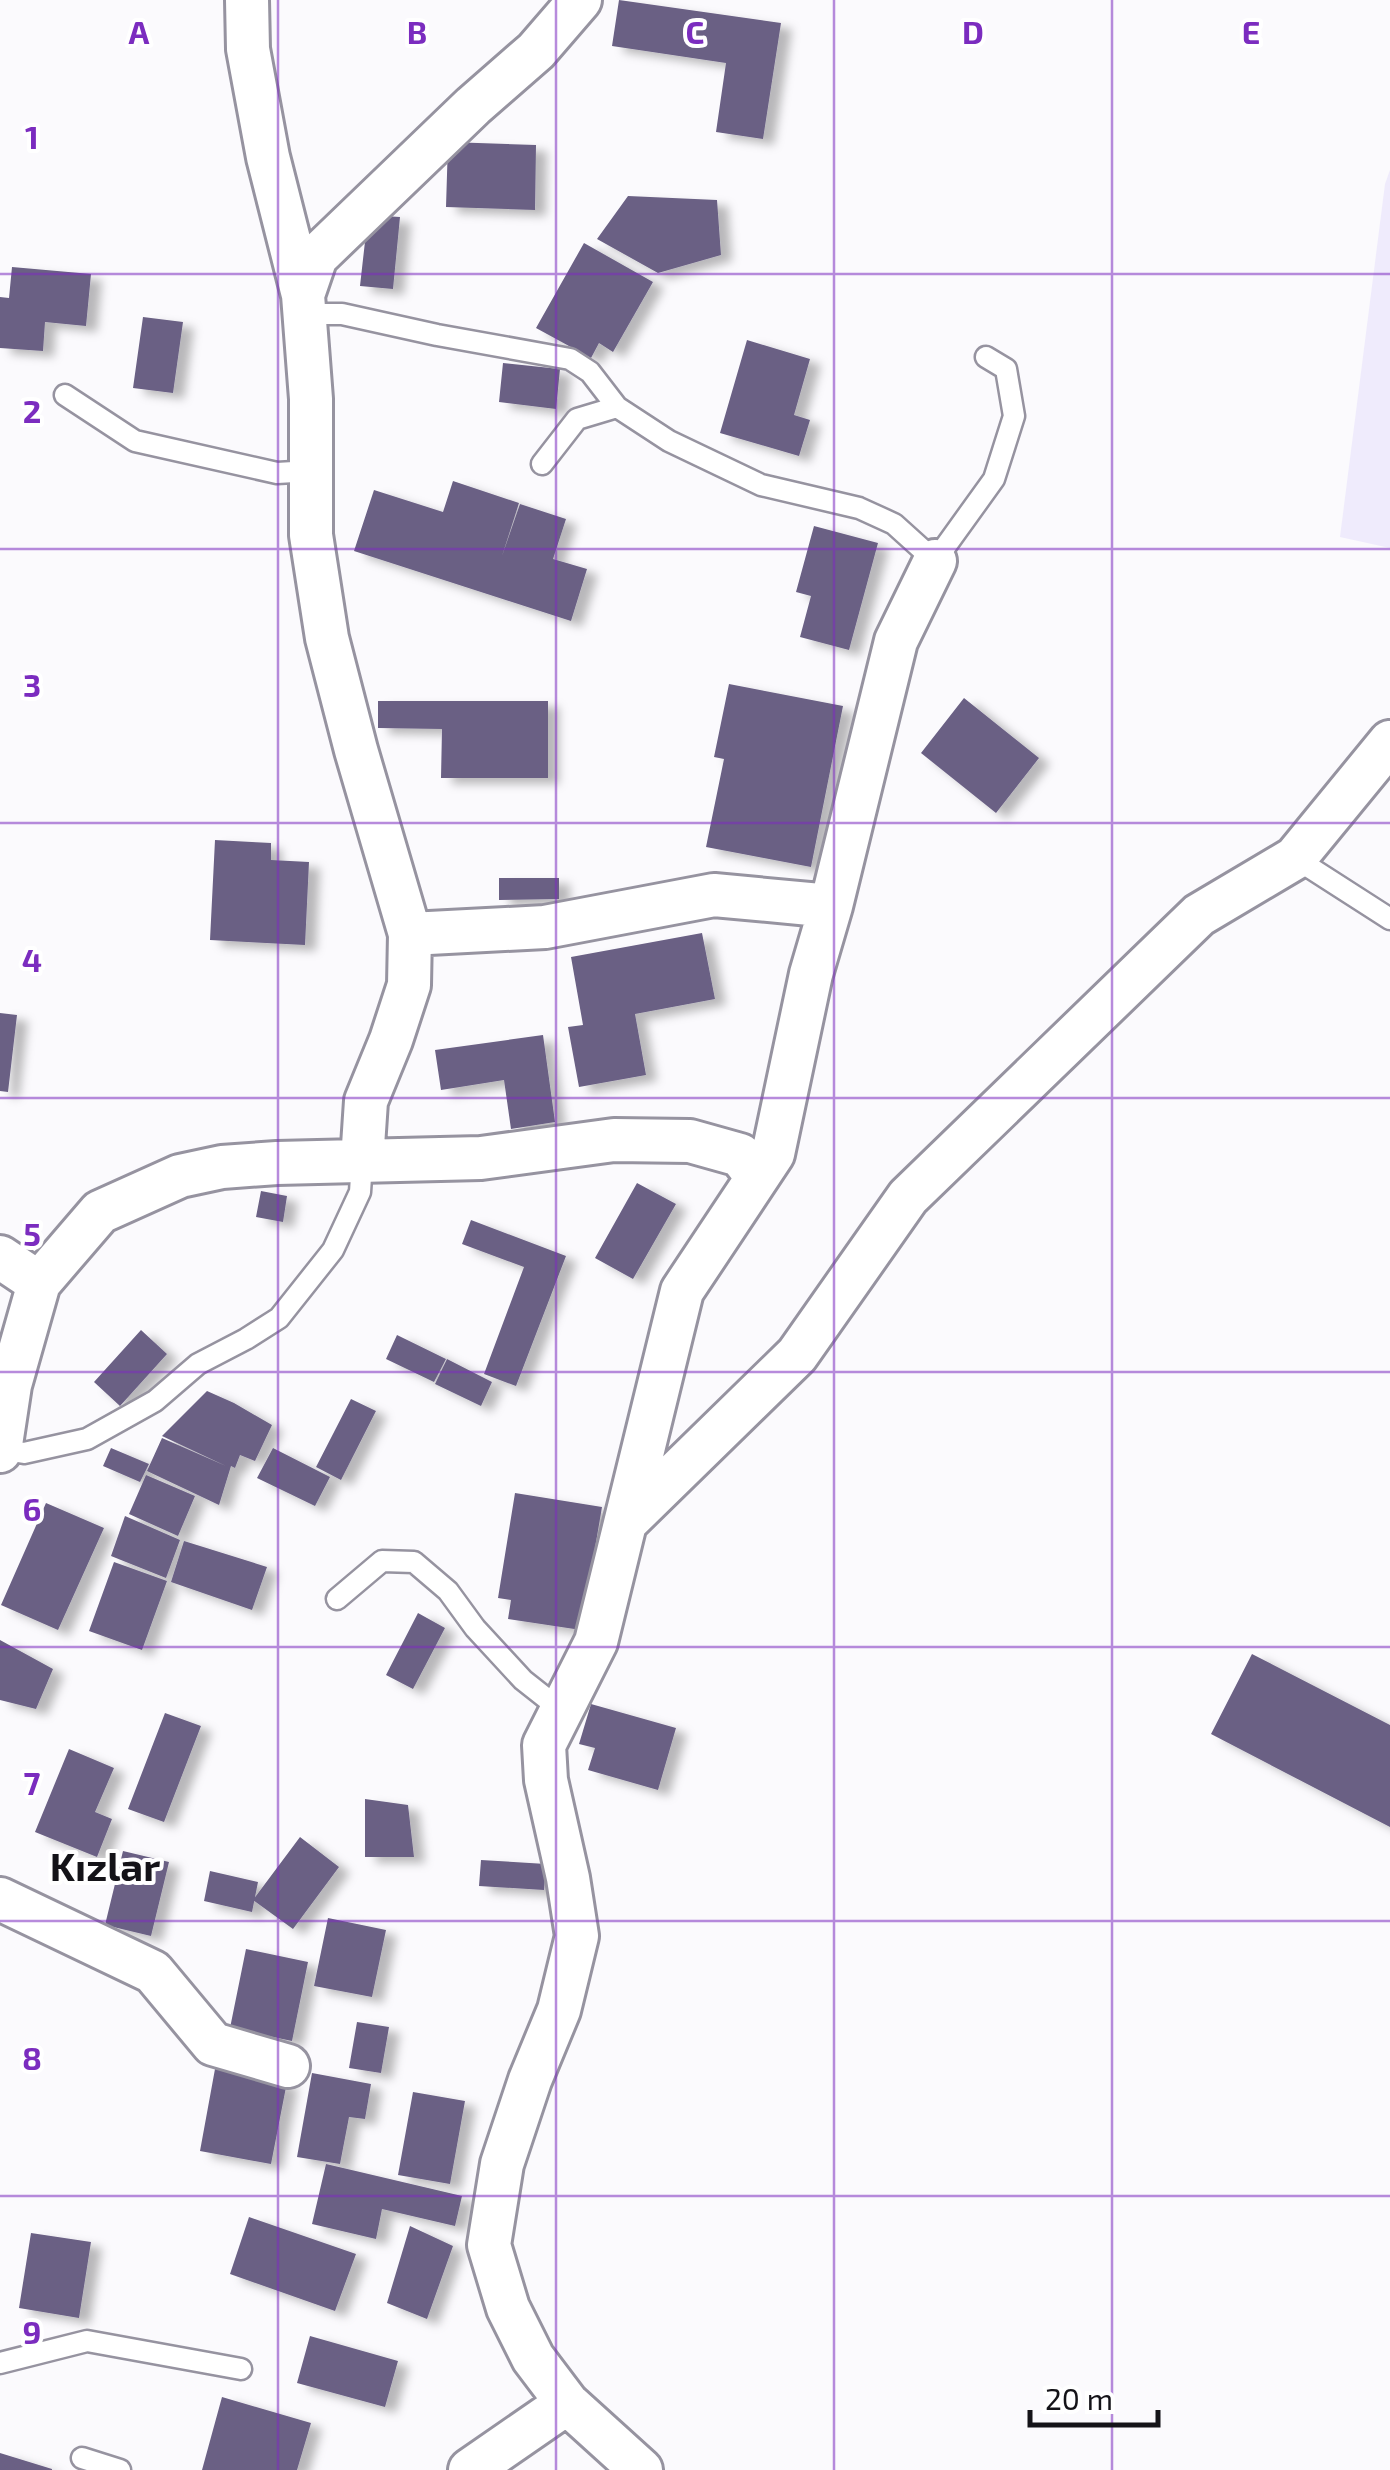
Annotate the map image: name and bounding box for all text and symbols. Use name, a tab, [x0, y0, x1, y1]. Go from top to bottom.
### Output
text: A	[129, 12, 150, 50]
text: B	[407, 12, 427, 50]
text: C	[686, 12, 704, 50]
text: D	[962, 12, 984, 50]
text: E	[1242, 12, 1260, 50]
text: 1	[25, 117, 39, 155]
text: 2	[23, 391, 41, 429]
text: 3	[23, 665, 41, 703]
text: 4	[22, 940, 42, 978]
text: 5	[23, 1214, 41, 1252]
text: 6	[23, 1489, 41, 1527]
text: 7	[24, 1763, 41, 1801]
district label: Kızlar	[50, 1841, 160, 1889]
text: 8	[22, 2038, 42, 2076]
text: 9	[23, 2312, 41, 2350]
scale bar	[1030, 2365, 1158, 2427]
text: 20 m	[1045, 2380, 1113, 2416]

